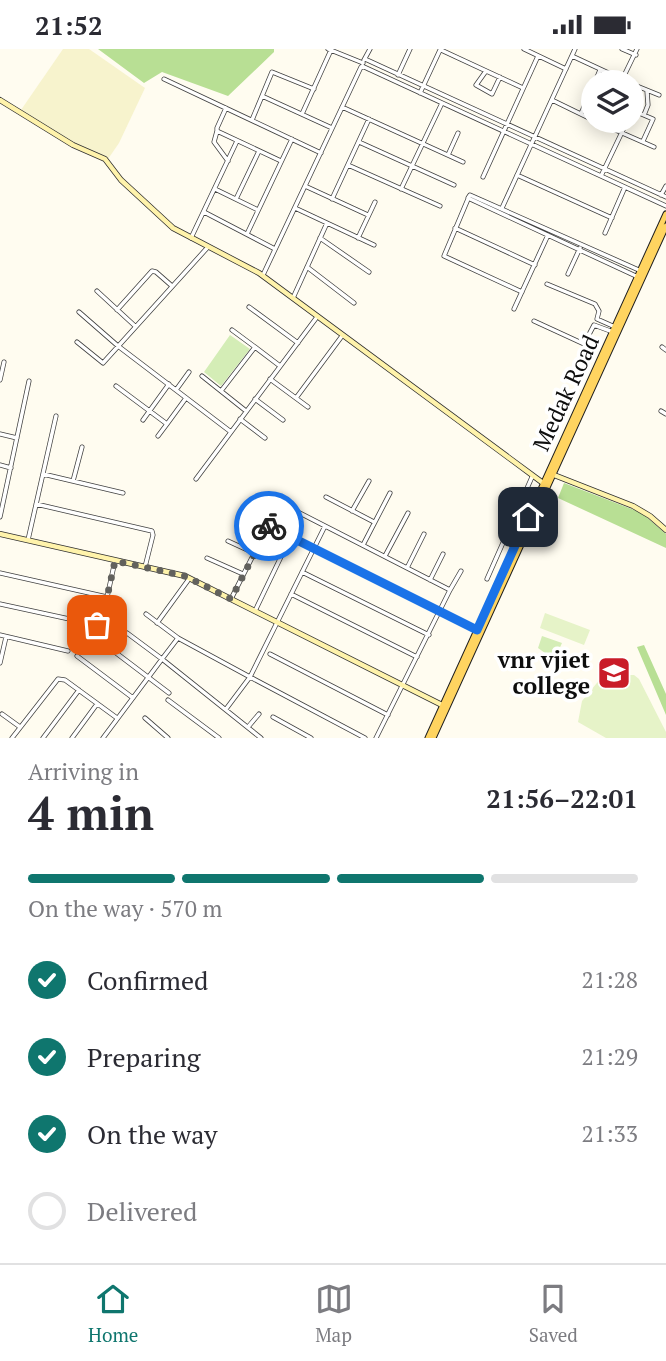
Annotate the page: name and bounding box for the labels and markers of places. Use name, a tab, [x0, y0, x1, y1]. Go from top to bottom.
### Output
pin	[498, 487, 558, 547]
pin	[67, 595, 127, 655]
place label: vnr vjiet college	[497, 644, 590, 701]
school or university icon: vnr vjiet college	[595, 654, 633, 692]

